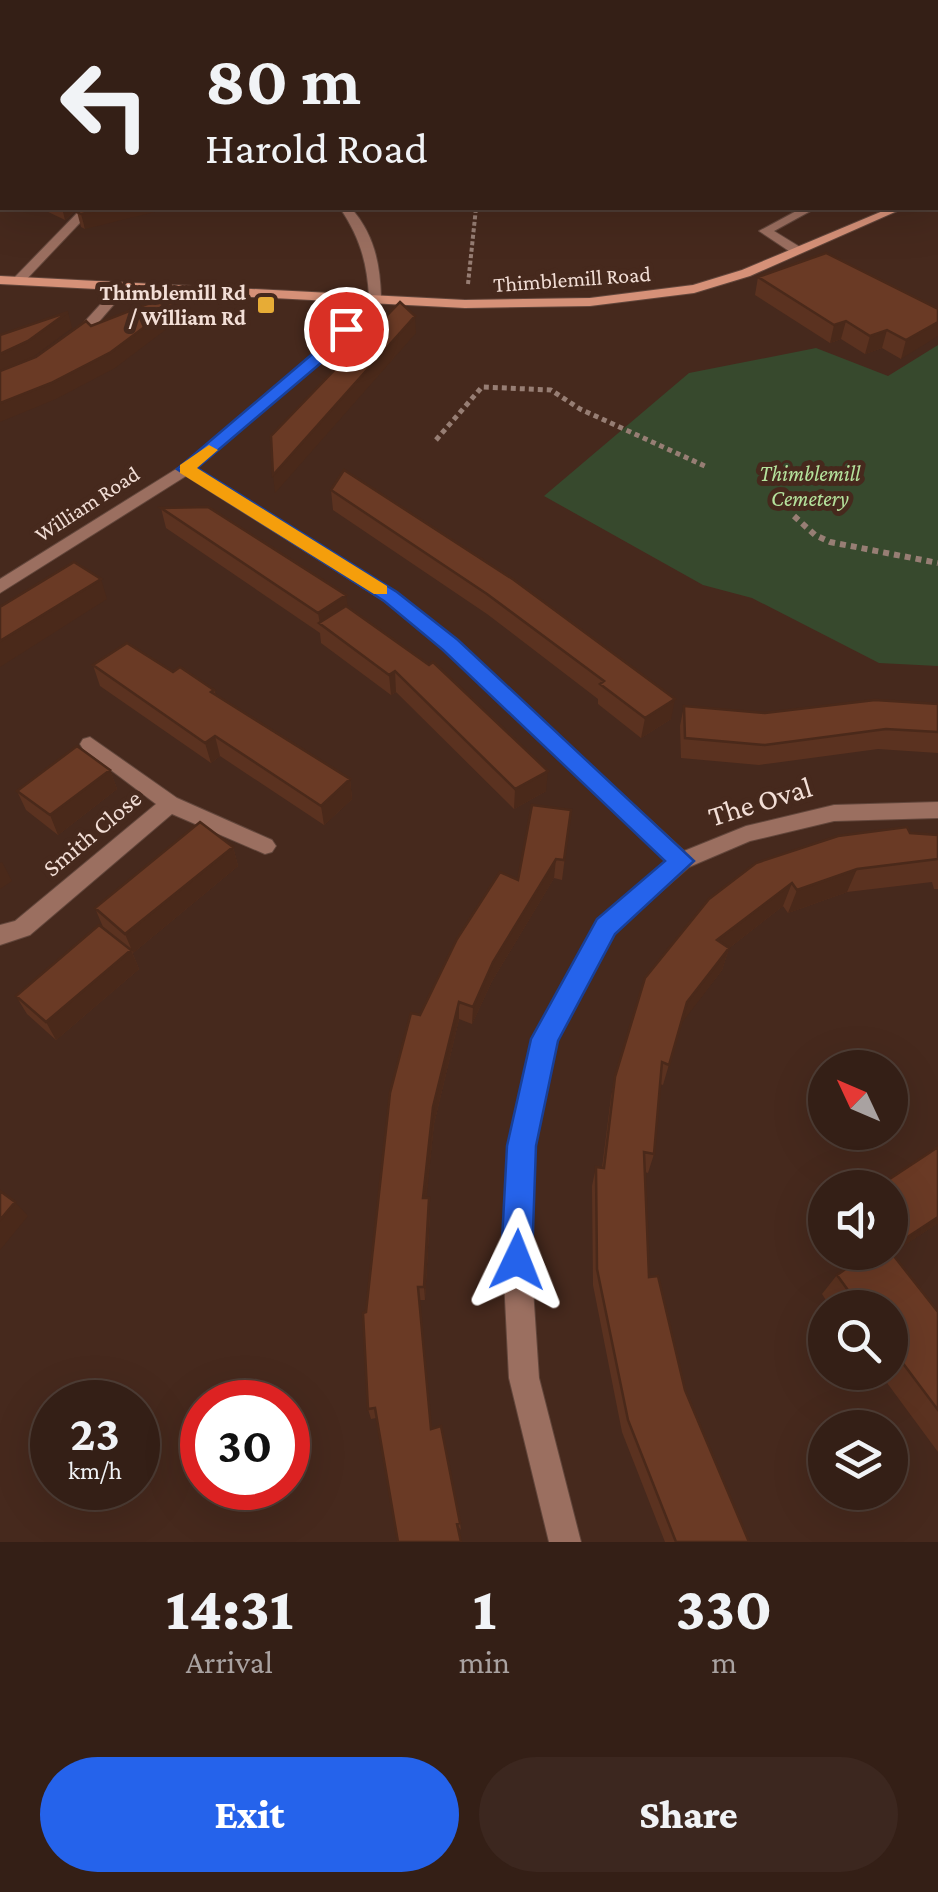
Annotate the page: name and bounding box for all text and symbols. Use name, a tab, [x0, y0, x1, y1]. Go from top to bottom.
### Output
icon: left	[40, 40, 170, 170]
text: 80 m	[205, 41, 361, 119]
text: Harold Road	[205, 123, 428, 173]
street label: Thimblemill Road	[492, 261, 652, 297]
place label: Thimblemill Rd / William Rd	[99, 280, 246, 330]
pin	[304, 287, 389, 372]
marker: Thimblemill Rd / William Rd	[255, 294, 277, 316]
icon: arrive	[319, 302, 374, 357]
street label: William Road	[30, 461, 144, 547]
park label: Thimblemill Cemetery	[760, 461, 861, 511]
street label: The Oval	[704, 770, 816, 832]
street label: Smith Close	[38, 784, 146, 882]
north arrow	[808, 1050, 908, 1150]
map controls	[808, 1050, 908, 1510]
button: sound	[808, 1170, 908, 1270]
position arrow	[465, 1208, 569, 1312]
button: search	[808, 1290, 908, 1390]
speed limit sign: 30	[180, 1380, 310, 1510]
text: 23	[70, 1405, 120, 1461]
button: layers	[808, 1410, 908, 1510]
text: km/h	[68, 1457, 122, 1484]
text: 14:31	[166, 1575, 293, 1642]
text: 1	[473, 1575, 496, 1642]
text: 330	[676, 1575, 772, 1642]
text: Arrival	[186, 1644, 273, 1680]
text: min	[459, 1644, 510, 1680]
text: m	[711, 1644, 737, 1680]
button: Exit	[40, 1757, 459, 1872]
button: Share	[479, 1757, 898, 1872]

